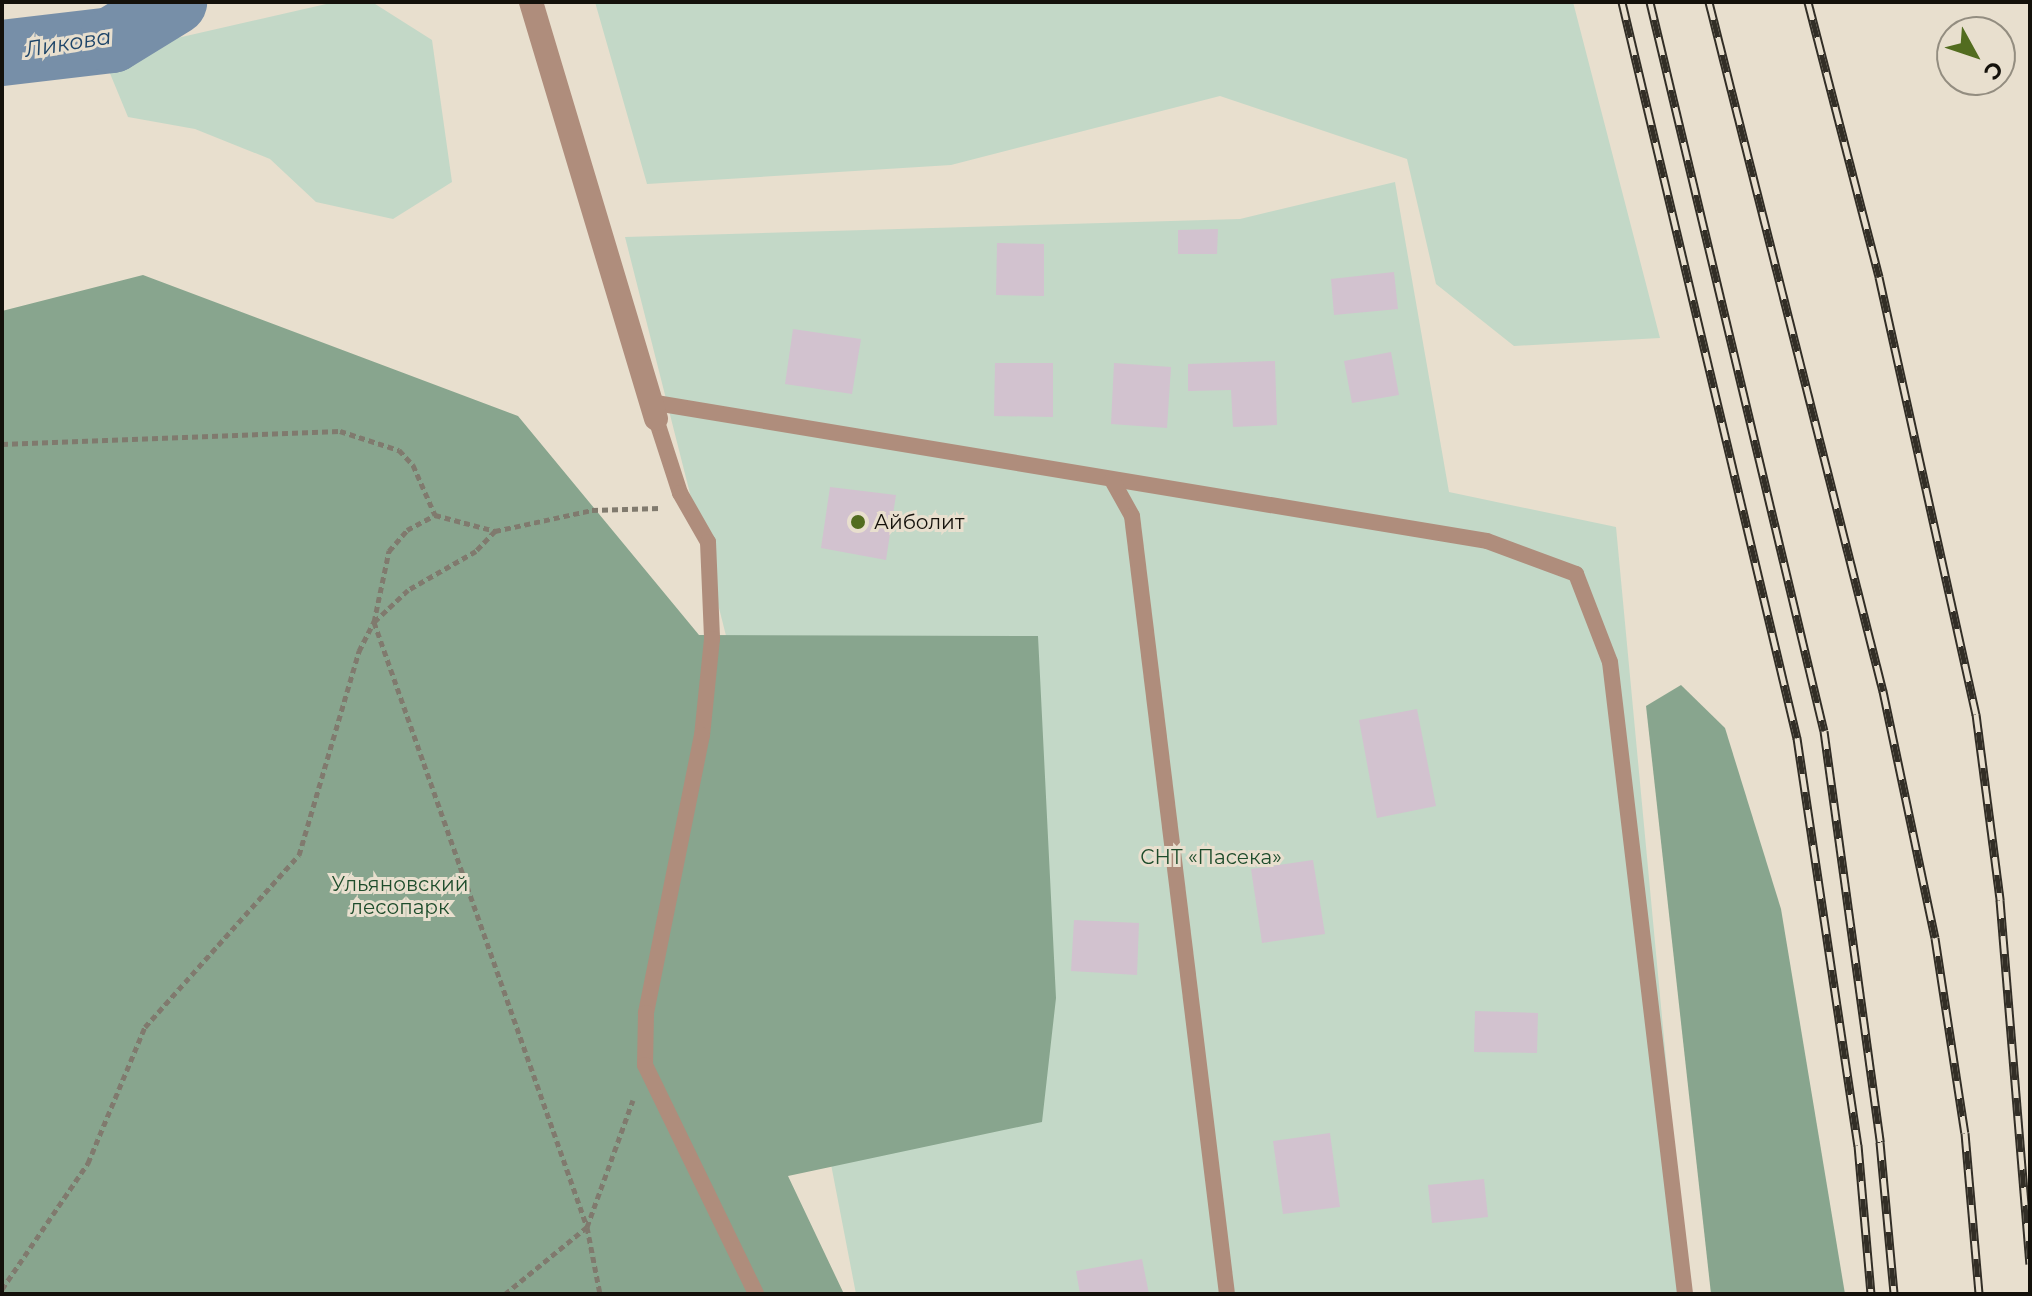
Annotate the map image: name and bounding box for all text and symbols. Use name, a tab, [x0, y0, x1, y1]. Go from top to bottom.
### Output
north arrow	[1936, 16, 2016, 96]
water label: Ликова	[23, 23, 113, 63]
text: С	[1978, 56, 2009, 85]
place label: Айболит	[874, 510, 964, 534]
marker: Айболит	[849, 513, 867, 531]
park label: СНТ «Пасека»	[1140, 845, 1282, 869]
park label: Ульяновский лесопарк	[332, 873, 468, 920]

